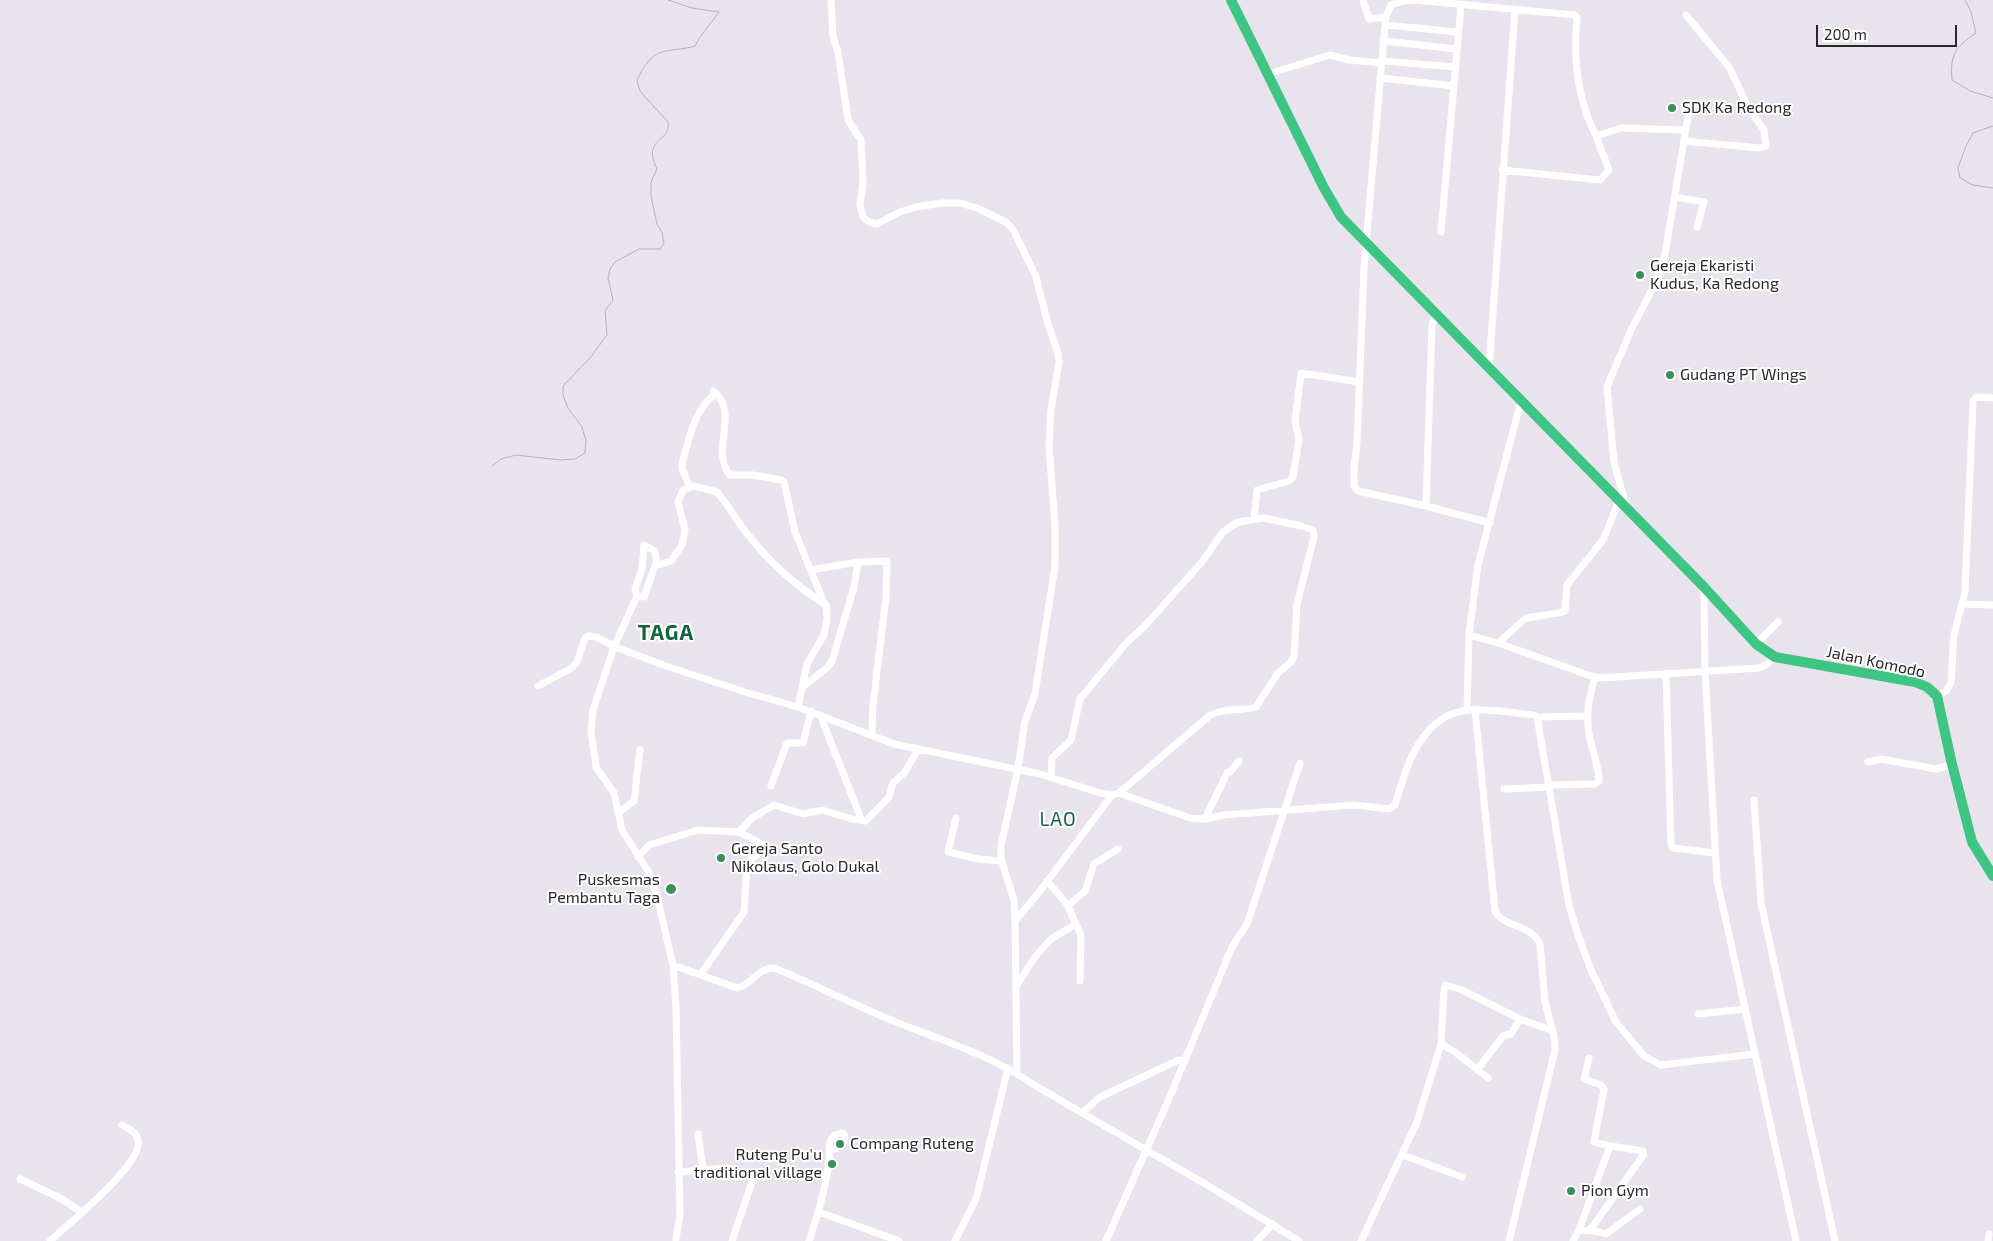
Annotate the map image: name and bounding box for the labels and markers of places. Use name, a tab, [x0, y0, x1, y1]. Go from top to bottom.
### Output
place label: SDK Ka Redong	[1682, 98, 1791, 118]
marker: SDK Ka Redong	[1666, 102, 1678, 114]
place label: Gereja Ekaristi Kudus, Ka Redong	[1650, 256, 1779, 294]
marker: Gereja Ekaristi Kudus, Ka Redong	[1634, 269, 1646, 281]
place label: Gudang PT Wings	[1680, 365, 1807, 385]
marker: Gudang PT Wings	[1664, 369, 1676, 381]
place label: Gereja Santo Nikolaus, Golo Dukal	[731, 839, 879, 877]
marker: Gereja Santo Nikolaus, Golo Dukal	[715, 852, 727, 864]
place label: Puskesmas Pembantu Taga	[548, 870, 660, 908]
marker: Puskesmas Pembantu Taga	[664, 882, 678, 896]
place label: Compang Ruteng	[850, 1134, 974, 1154]
marker: Compang Ruteng	[834, 1138, 846, 1150]
place label: Ruteng Pu'u traditional village	[694, 1145, 822, 1183]
marker: Ruteng Pu'u traditional village	[826, 1158, 838, 1170]
place label: Pion Gym	[1581, 1181, 1649, 1201]
marker: Pion Gym	[1565, 1185, 1577, 1197]

